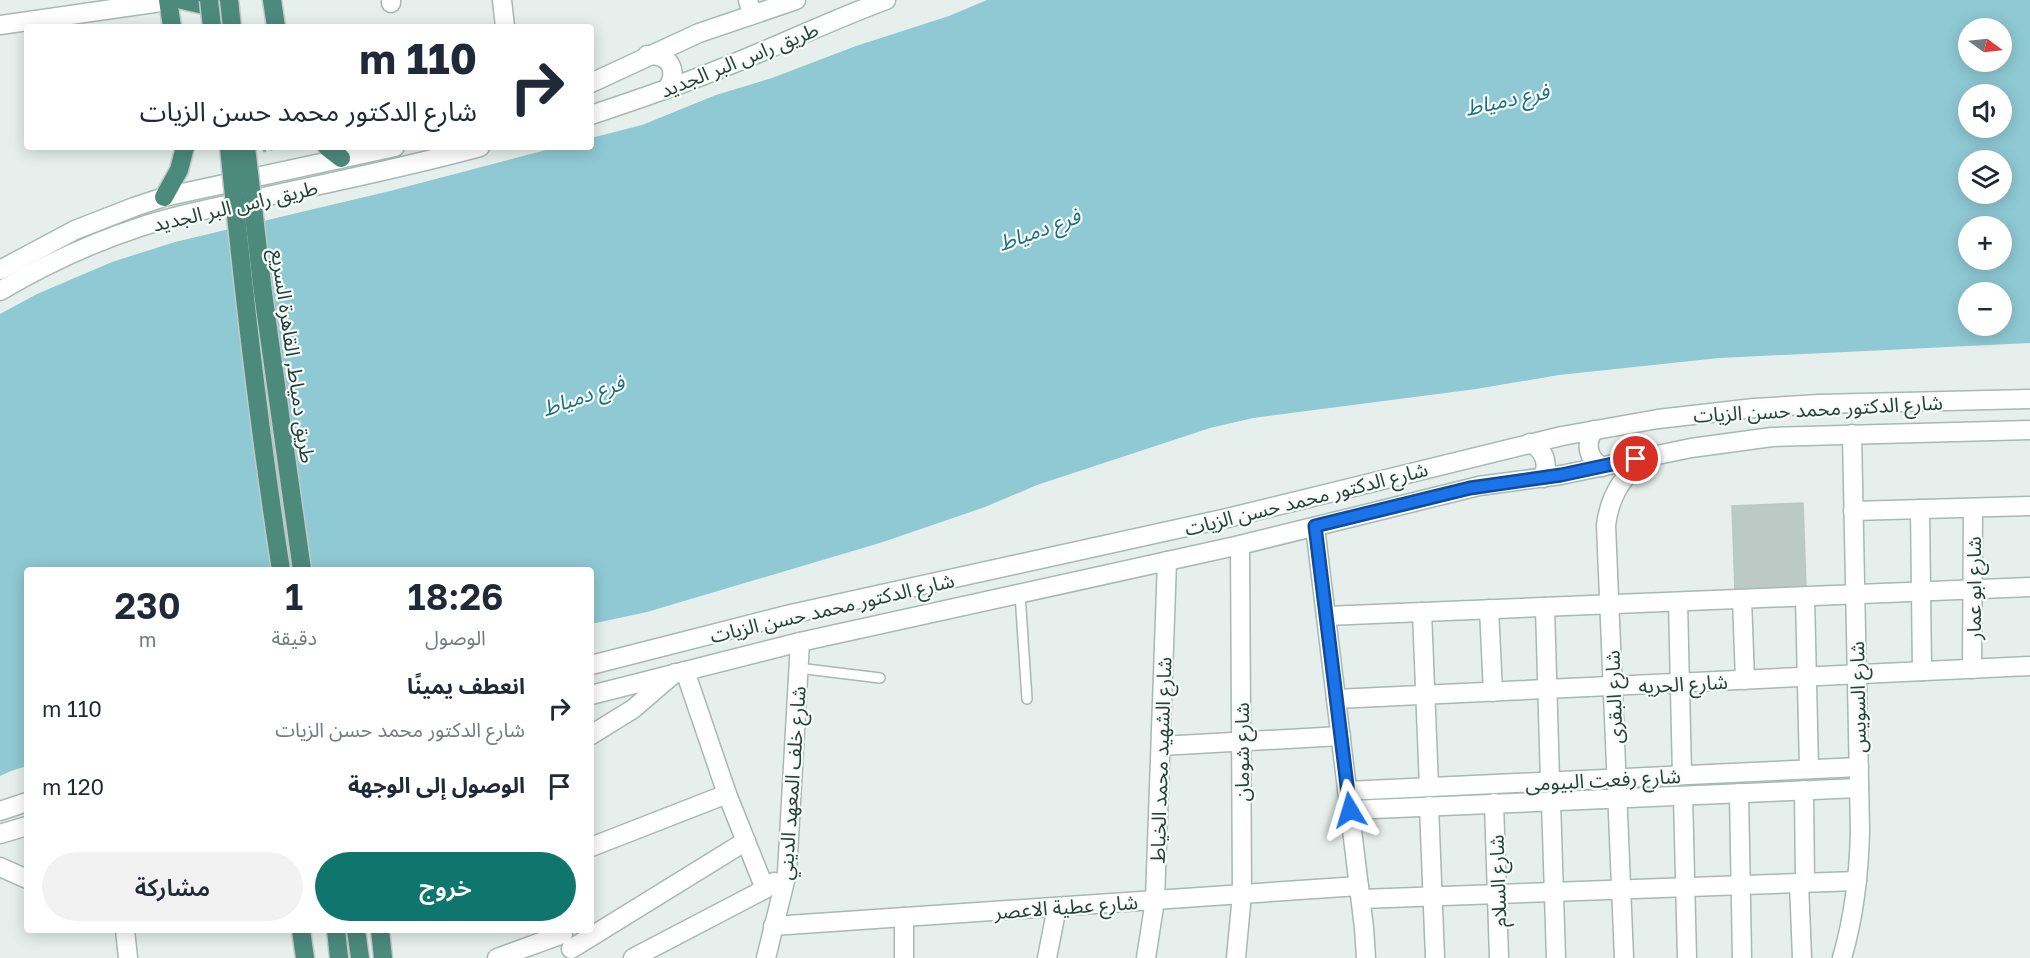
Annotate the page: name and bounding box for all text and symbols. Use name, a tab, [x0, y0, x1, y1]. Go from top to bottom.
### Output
street label: طريق راس البر الجديد	[656, 16, 822, 104]
north arrow	[1958, 18, 2012, 72]
map controls	[1958, 18, 2012, 336]
text: 110 m	[359, 33, 477, 83]
icon: right	[498, 48, 576, 126]
water label: فرع دمياط	[1463, 77, 1554, 124]
button: sound	[1958, 84, 2012, 138]
text: شارع الدكتور محمد حسن الزيات	[140, 95, 477, 127]
button: layers	[1958, 150, 2012, 204]
street label: طريق راس البر الجديد	[150, 174, 320, 238]
water label: فرع دمياط	[995, 202, 1086, 260]
button: +	[1958, 216, 2012, 270]
street label: طريق دمياط, القاهرة السريع	[263, 247, 321, 465]
button: −	[1958, 282, 2012, 336]
water label: فرع دمياط	[539, 368, 630, 425]
street label: شارع الدكتور محمد حسن الزيات	[1693, 389, 1944, 431]
pin	[1610, 433, 1661, 484]
icon: arrive	[1619, 442, 1652, 475]
street label: شارع الدكتور محمد حسن الزيات	[1182, 456, 1431, 544]
street label: شارع ابو عمار	[1961, 536, 1989, 641]
street label: شارع الدكتور محمد حسن الزيات	[708, 567, 957, 651]
text: 1	[285, 575, 303, 618]
text: 18:26	[407, 575, 503, 618]
text: 230	[115, 584, 181, 627]
text: دقيقة	[271, 625, 317, 649]
text: الوصول	[425, 625, 486, 649]
text: m	[139, 627, 157, 651]
street label: شارع السويس	[1844, 641, 1874, 753]
street label: شارع البقرى	[1599, 650, 1631, 744]
street label: شارع الشهيد محمد الخياط	[1144, 656, 1180, 864]
street label: شارع الحريه	[1638, 669, 1729, 701]
text: انعطف يمينًا	[407, 672, 525, 699]
street label: شارع خلف المعهد الديني	[772, 685, 814, 881]
icon: right	[543, 692, 576, 725]
text: 110 m	[42, 695, 102, 722]
street label: شارع شومان	[1229, 702, 1257, 802]
text: شارع الدكتور محمد حسن الزيات	[275, 717, 525, 741]
street label: شارع رفعت البيومى	[1525, 763, 1682, 799]
icon: arrive	[543, 770, 576, 803]
text: الوصول إلى الوجهة	[348, 771, 525, 798]
text: 120 m	[42, 773, 104, 800]
position arrow	[1318, 778, 1382, 842]
street label: شارع السلام	[1483, 834, 1515, 928]
button: مشاركة	[42, 852, 303, 921]
button: خروج	[315, 852, 576, 921]
street label: شارع عطية الاعصر	[992, 889, 1139, 927]

